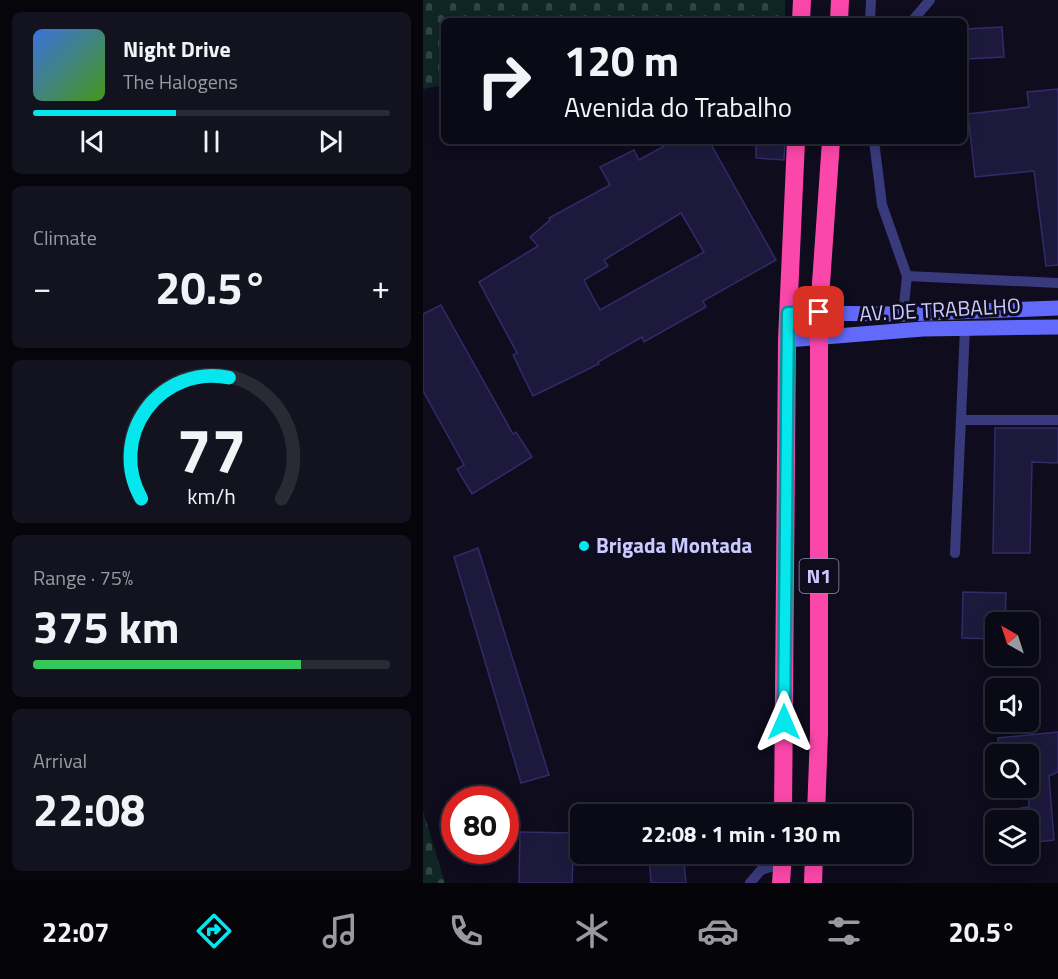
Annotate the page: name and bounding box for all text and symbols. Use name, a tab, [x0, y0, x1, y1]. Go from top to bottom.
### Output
text: 120 m	[564, 28, 679, 92]
text: Night Drive	[123, 32, 231, 66]
icon: right	[465, 42, 543, 120]
text: The Halogens	[123, 66, 238, 97]
text: Avenida do Trabalho	[564, 86, 792, 127]
icon: previous	[76, 125, 109, 158]
icon: pause	[195, 125, 228, 158]
icon: next	[314, 125, 347, 158]
text: Climate	[33, 222, 97, 253]
text: 20.5°	[155, 253, 268, 321]
text: −	[33, 262, 51, 312]
text: +	[372, 262, 390, 312]
pin	[793, 286, 844, 337]
street label: AV. DE TRABALHO	[858, 289, 1022, 329]
icon: arrive	[802, 295, 835, 328]
text: 77	[177, 402, 246, 497]
text: km/h	[187, 480, 236, 512]
place label: Brigada Montada	[596, 529, 752, 561]
marker: Brigada Montada	[577, 539, 591, 553]
road number: N1	[799, 559, 839, 593]
text: Range · 75%	[33, 562, 133, 593]
text: 375 km	[33, 592, 179, 660]
north arrow	[985, 612, 1039, 666]
map controls	[985, 612, 1039, 864]
button: sound	[985, 678, 1039, 732]
position arrow	[752, 690, 816, 754]
button: search	[985, 744, 1039, 798]
text: Arrival	[33, 745, 87, 776]
text: 22:08	[33, 775, 145, 843]
speed limit sign: 80	[441, 786, 519, 864]
button: layers	[985, 810, 1039, 864]
text: 22:08 · 1 min · 130 m	[641, 817, 841, 851]
icon: directions	[193, 910, 235, 952]
icon: music	[319, 910, 361, 952]
icon: phone	[445, 910, 487, 952]
icon: climate	[571, 910, 613, 952]
icon: car	[697, 910, 739, 952]
icon: filters	[823, 910, 865, 952]
text: 22:07	[42, 911, 109, 952]
text: 20.5°	[949, 911, 1016, 952]

